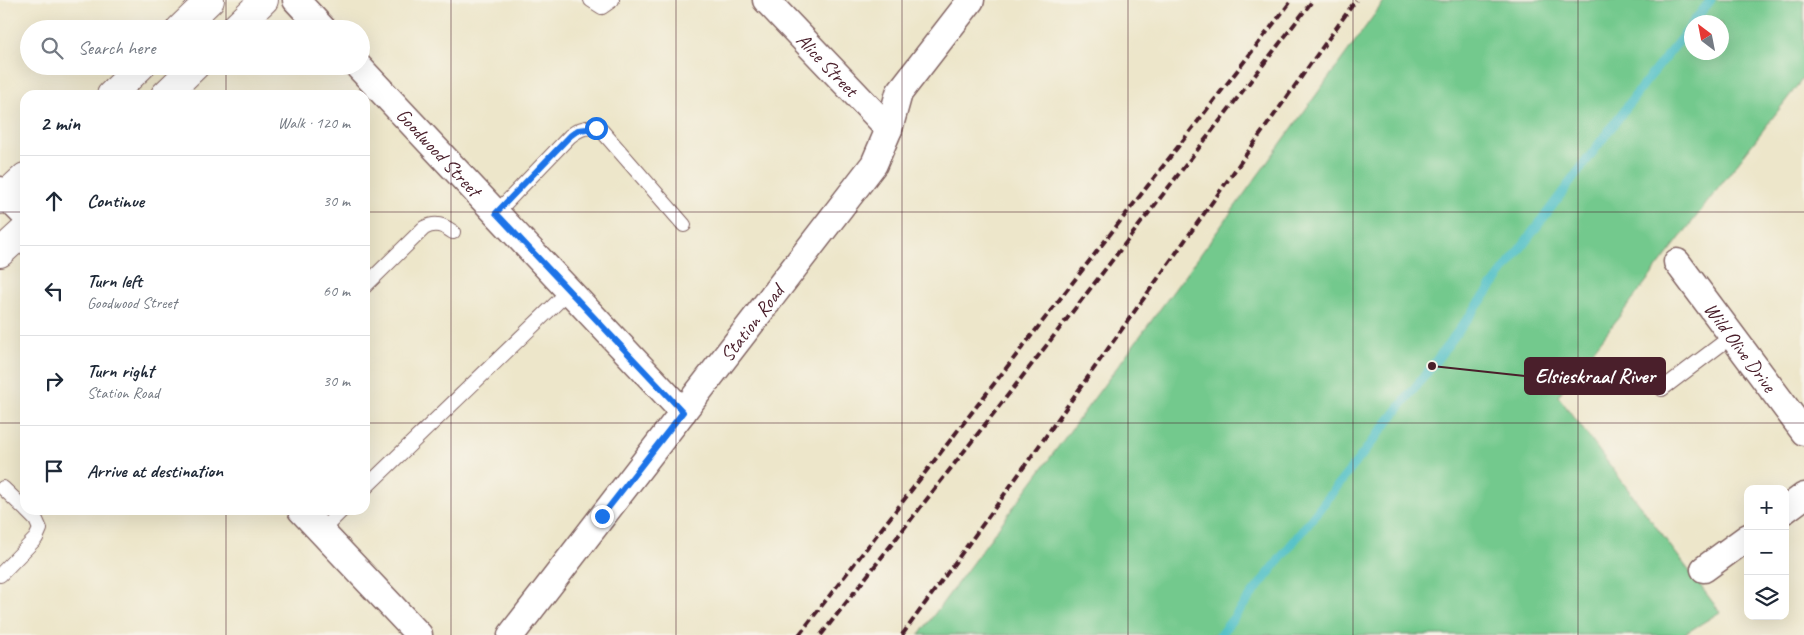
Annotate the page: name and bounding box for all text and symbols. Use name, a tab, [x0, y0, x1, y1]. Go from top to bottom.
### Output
north arrow	[1684, 15, 1729, 60]
search box	[20, 20, 370, 75]
street label: Alice Street	[791, 27, 865, 103]
icon: search	[38, 34, 66, 62]
text: Search here	[78, 36, 155, 60]
street label: Goodwood Street	[391, 102, 489, 204]
text: 2 min	[40, 110, 80, 136]
text: Walk · 120 m	[278, 113, 350, 133]
route start	[585, 117, 608, 140]
icon: ahead	[40, 187, 68, 215]
text: Continue	[87, 189, 144, 213]
text: 30 m	[323, 191, 350, 211]
text: Turn left	[87, 269, 142, 293]
icon: left	[40, 277, 68, 305]
street label: Station Road	[714, 277, 791, 366]
text: 60 m	[323, 281, 350, 301]
text: Goodwood Street	[87, 293, 177, 313]
street label: Wild Olive Drive	[1699, 297, 1783, 398]
callout: Elsieskraal River	[1525, 358, 1665, 394]
text: Turn right	[87, 359, 154, 383]
text: Elsieskraal River	[1535, 363, 1658, 389]
icon: right	[40, 367, 68, 395]
text: 30 m	[323, 371, 350, 391]
text: Station Road	[87, 383, 159, 403]
icon: arrive	[40, 457, 68, 485]
text: Arrive at destination	[87, 459, 223, 483]
map controls	[1744, 485, 1789, 620]
button: +	[1744, 485, 1789, 530]
route end	[591, 505, 614, 528]
button: −	[1744, 530, 1789, 575]
button: layers	[1744, 575, 1789, 620]

